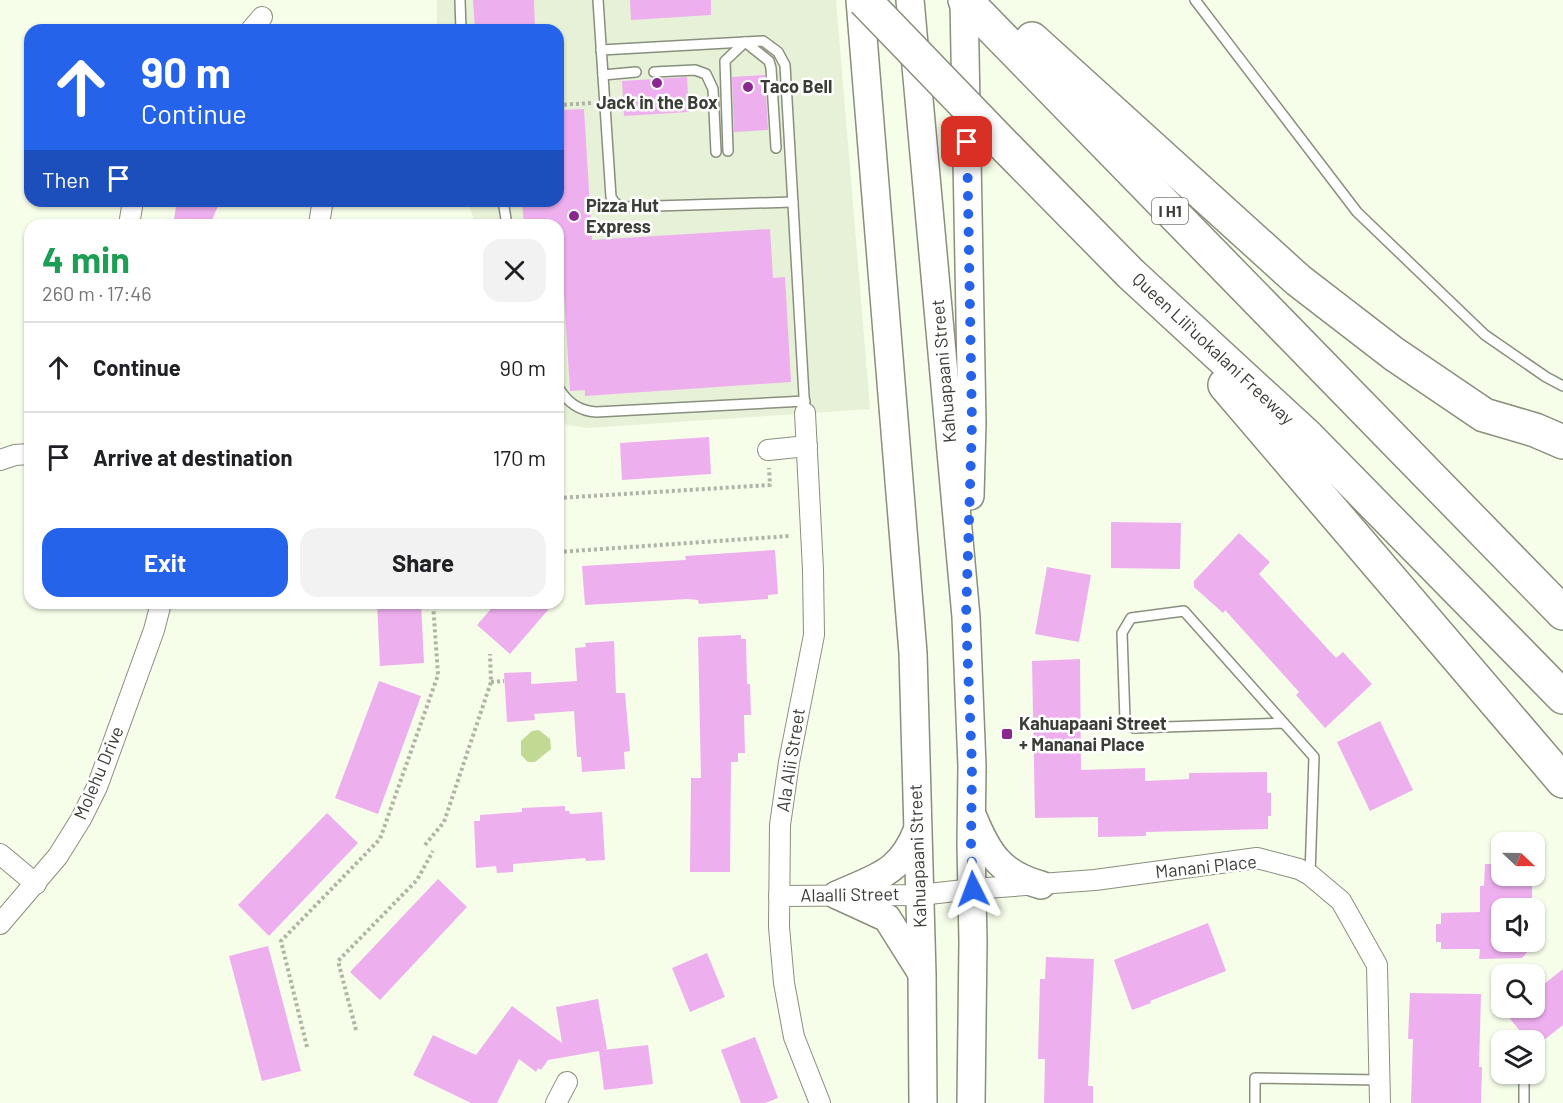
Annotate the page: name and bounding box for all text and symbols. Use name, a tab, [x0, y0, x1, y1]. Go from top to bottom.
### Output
text: 90 m	[141, 46, 231, 96]
icon: ahead	[42, 48, 120, 126]
place label: Taco Bell	[760, 75, 832, 97]
marker: Jack in the Box	[650, 76, 664, 90]
marker: Taco Bell	[741, 80, 755, 94]
place label: Jack in the Box	[596, 91, 718, 113]
text: Continue	[141, 97, 247, 129]
pin	[941, 116, 992, 167]
icon: arrive	[950, 125, 983, 158]
icon: arrive	[102, 162, 135, 195]
text: Then	[42, 166, 90, 192]
place label: Pizza Hut Express	[586, 194, 659, 237]
road number: I H1	[1152, 198, 1188, 224]
marker: Pizza Hut Express	[567, 209, 581, 223]
text: 4 min	[42, 237, 130, 280]
button: close	[483, 239, 546, 302]
street label: Queen Liliʻuokalani Freeway	[1128, 268, 1299, 429]
text: 260 m · 17:46	[42, 281, 152, 305]
street label: Kahuapaani Street	[926, 298, 960, 444]
icon: ahead	[42, 351, 75, 384]
text: Continue	[93, 354, 181, 380]
text: 90 m	[500, 354, 546, 380]
icon: arrive	[42, 441, 75, 474]
text: Arrive at destination	[93, 444, 292, 470]
text: 170 m	[493, 444, 546, 470]
button: Exit	[42, 528, 288, 597]
button: Share	[300, 528, 546, 597]
street label: Ala Alii Street	[771, 706, 809, 813]
place label: Kahuapaani Street + Mananai Place	[1019, 712, 1167, 755]
street label: Molehu Drive	[69, 723, 128, 823]
marker: Kahuapaani Street + Mananai Place	[1000, 727, 1014, 741]
street label: Kahuapaani Street	[903, 784, 931, 928]
north arrow	[1491, 832, 1545, 886]
map controls	[1491, 832, 1545, 1084]
street label: Manani Place	[1154, 850, 1258, 882]
position arrow	[941, 857, 1005, 921]
street label: Alaalli Street	[800, 882, 900, 906]
button: sound	[1491, 898, 1545, 952]
button: search	[1491, 964, 1545, 1018]
button: layers	[1491, 1030, 1545, 1084]

